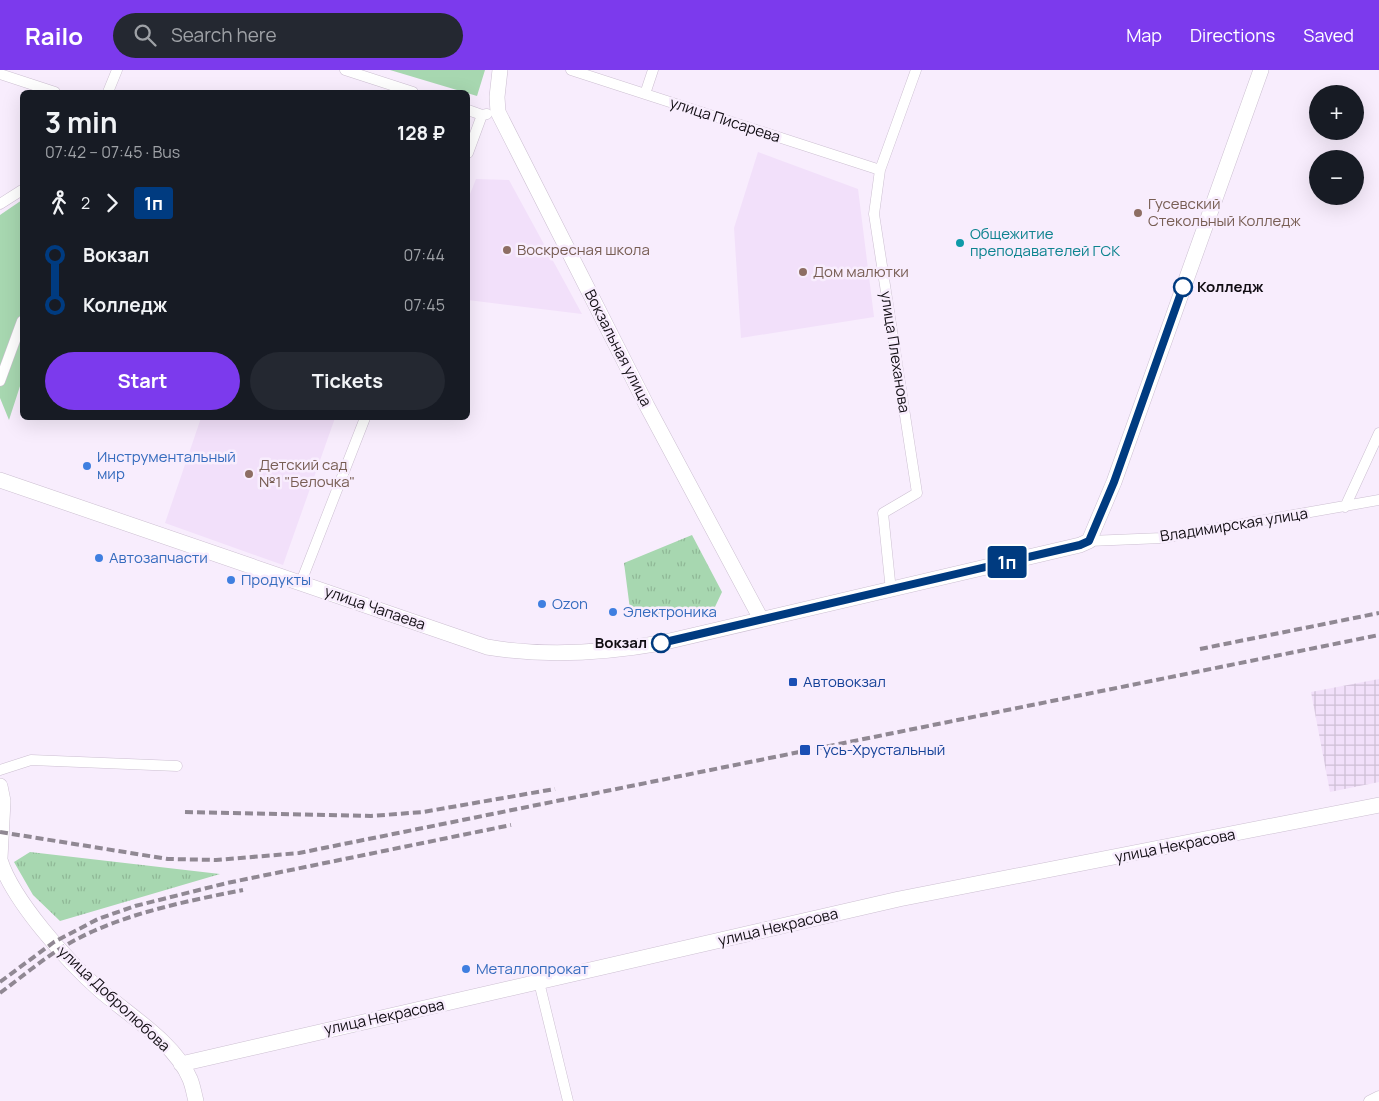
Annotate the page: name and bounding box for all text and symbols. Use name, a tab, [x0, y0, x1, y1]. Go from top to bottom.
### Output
search box	[113, 13, 463, 58]
text: Railo	[25, 19, 83, 52]
icon: search	[131, 21, 159, 49]
text: Search here	[171, 22, 277, 48]
text: Map	[1126, 23, 1162, 47]
text: Directions	[1190, 23, 1275, 47]
text: Saved	[1303, 23, 1354, 47]
map controls	[1309, 85, 1364, 205]
button: +	[1309, 85, 1364, 140]
street label: улица Писарева	[667, 92, 783, 147]
text: 3 min	[45, 103, 117, 141]
text: 128 ₽	[397, 120, 445, 146]
text: 07:42 – 07:45 · Bus	[45, 141, 180, 163]
button: −	[1309, 150, 1364, 205]
icon: walk	[45, 189, 73, 217]
icon: forward	[98, 189, 126, 217]
text: 1п	[144, 191, 163, 215]
text: 2	[81, 192, 90, 214]
place label: Гусевский Стекольный Колледж	[1148, 193, 1301, 231]
marker: Гусевский Стекольный Колледж	[1132, 207, 1144, 219]
place label: Общежитие преподавателей ГСК	[970, 223, 1120, 261]
marker: Общежитие преподавателей ГСК	[954, 237, 966, 249]
place label: Воскресная школа	[517, 239, 650, 260]
text: Вокзал	[83, 242, 149, 268]
text: 07:44	[403, 244, 445, 266]
marker: Воскресная школа	[501, 244, 513, 256]
place label: Дом малютки	[813, 261, 909, 282]
marker: Дом малютки	[797, 266, 809, 278]
place label: Колледж	[1197, 276, 1264, 297]
marker: Колледж	[1173, 277, 1193, 297]
street label: Вокзальная улица	[580, 286, 657, 410]
street label: улица Плеханова	[876, 290, 915, 414]
text: Колледж	[83, 292, 167, 318]
text: 07:45	[404, 294, 445, 316]
button: Start	[45, 352, 240, 410]
button: Tickets	[250, 352, 445, 410]
place label: Инструментальный мир	[97, 446, 236, 484]
place label: Детский сад №1 "Белочка"	[259, 454, 355, 492]
marker: Инструментальный мир	[81, 460, 93, 472]
marker: Детский сад №1 "Белочка"	[243, 468, 255, 480]
street label: Владимирская улица	[1159, 502, 1309, 547]
line badge: 1п	[984, 546, 1030, 578]
place label: Автозапчасти	[109, 547, 208, 568]
text: 1п	[998, 550, 1016, 574]
marker: Автозапчасти	[93, 552, 105, 564]
place label: Продукты	[241, 569, 311, 590]
marker: Продукты	[225, 574, 237, 586]
street label: улица Чапаева	[322, 580, 428, 635]
place label: Ozon	[552, 593, 588, 614]
marker: Ozon	[536, 598, 548, 610]
place label: Электроника	[623, 601, 717, 622]
marker: Электроника	[607, 606, 619, 618]
place label: Вокзал	[595, 632, 647, 653]
marker: Вокзал	[651, 633, 671, 653]
place label: Автовокзал	[803, 671, 886, 692]
marker: Автовокзал	[787, 676, 799, 688]
place label: Гусь-Хрустальный	[816, 739, 945, 760]
marker: Гусь-Хрустальный	[798, 743, 812, 757]
street label: улица Некрасова	[1113, 824, 1237, 867]
street label: улица Некрасова	[716, 903, 840, 951]
street label: улица Добролюбова	[54, 941, 175, 1056]
place label: Металлопрокат	[476, 958, 589, 979]
marker: Металлопрокат	[460, 963, 472, 975]
street label: улица Некрасова	[322, 994, 446, 1040]

